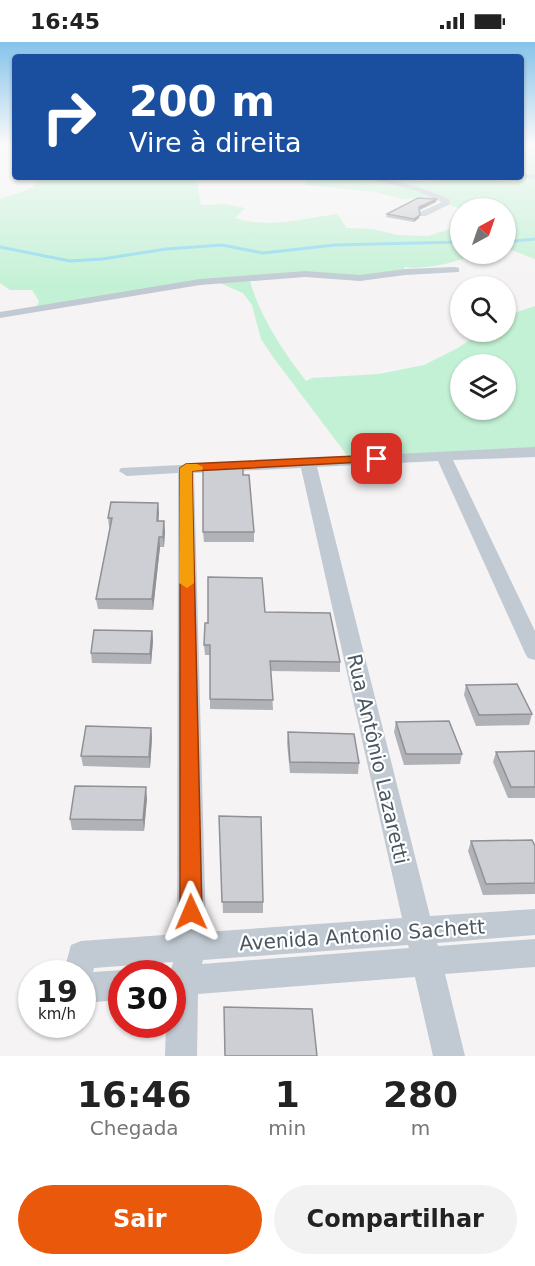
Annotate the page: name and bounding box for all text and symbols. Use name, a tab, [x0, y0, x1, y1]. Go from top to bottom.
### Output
text: 16:45	[30, 9, 100, 34]
text: 200 m	[129, 77, 275, 126]
icon: right	[30, 78, 108, 156]
text: Vire à direita	[129, 127, 302, 158]
north arrow	[450, 198, 516, 264]
map controls	[450, 198, 516, 420]
button: search	[450, 276, 516, 342]
button: layers	[450, 354, 516, 420]
pin	[351, 433, 402, 484]
icon: arrive	[360, 442, 393, 475]
street label: Rua Antônio Lazaretti	[342, 652, 414, 866]
position arrow	[159, 880, 223, 944]
street label: Avenida Antonio Sachett	[238, 914, 486, 956]
speed limit sign: 30	[108, 960, 186, 1038]
text: 19	[36, 974, 78, 1009]
text: km/h	[38, 1005, 76, 1023]
text: 16:46	[77, 1074, 191, 1115]
text: 1	[275, 1074, 300, 1115]
text: 280	[383, 1074, 458, 1115]
text: Chegada	[90, 1116, 179, 1140]
text: min	[268, 1116, 306, 1140]
text: m	[411, 1116, 430, 1140]
button: Sair	[18, 1185, 262, 1254]
button: Compartilhar	[274, 1185, 517, 1254]

